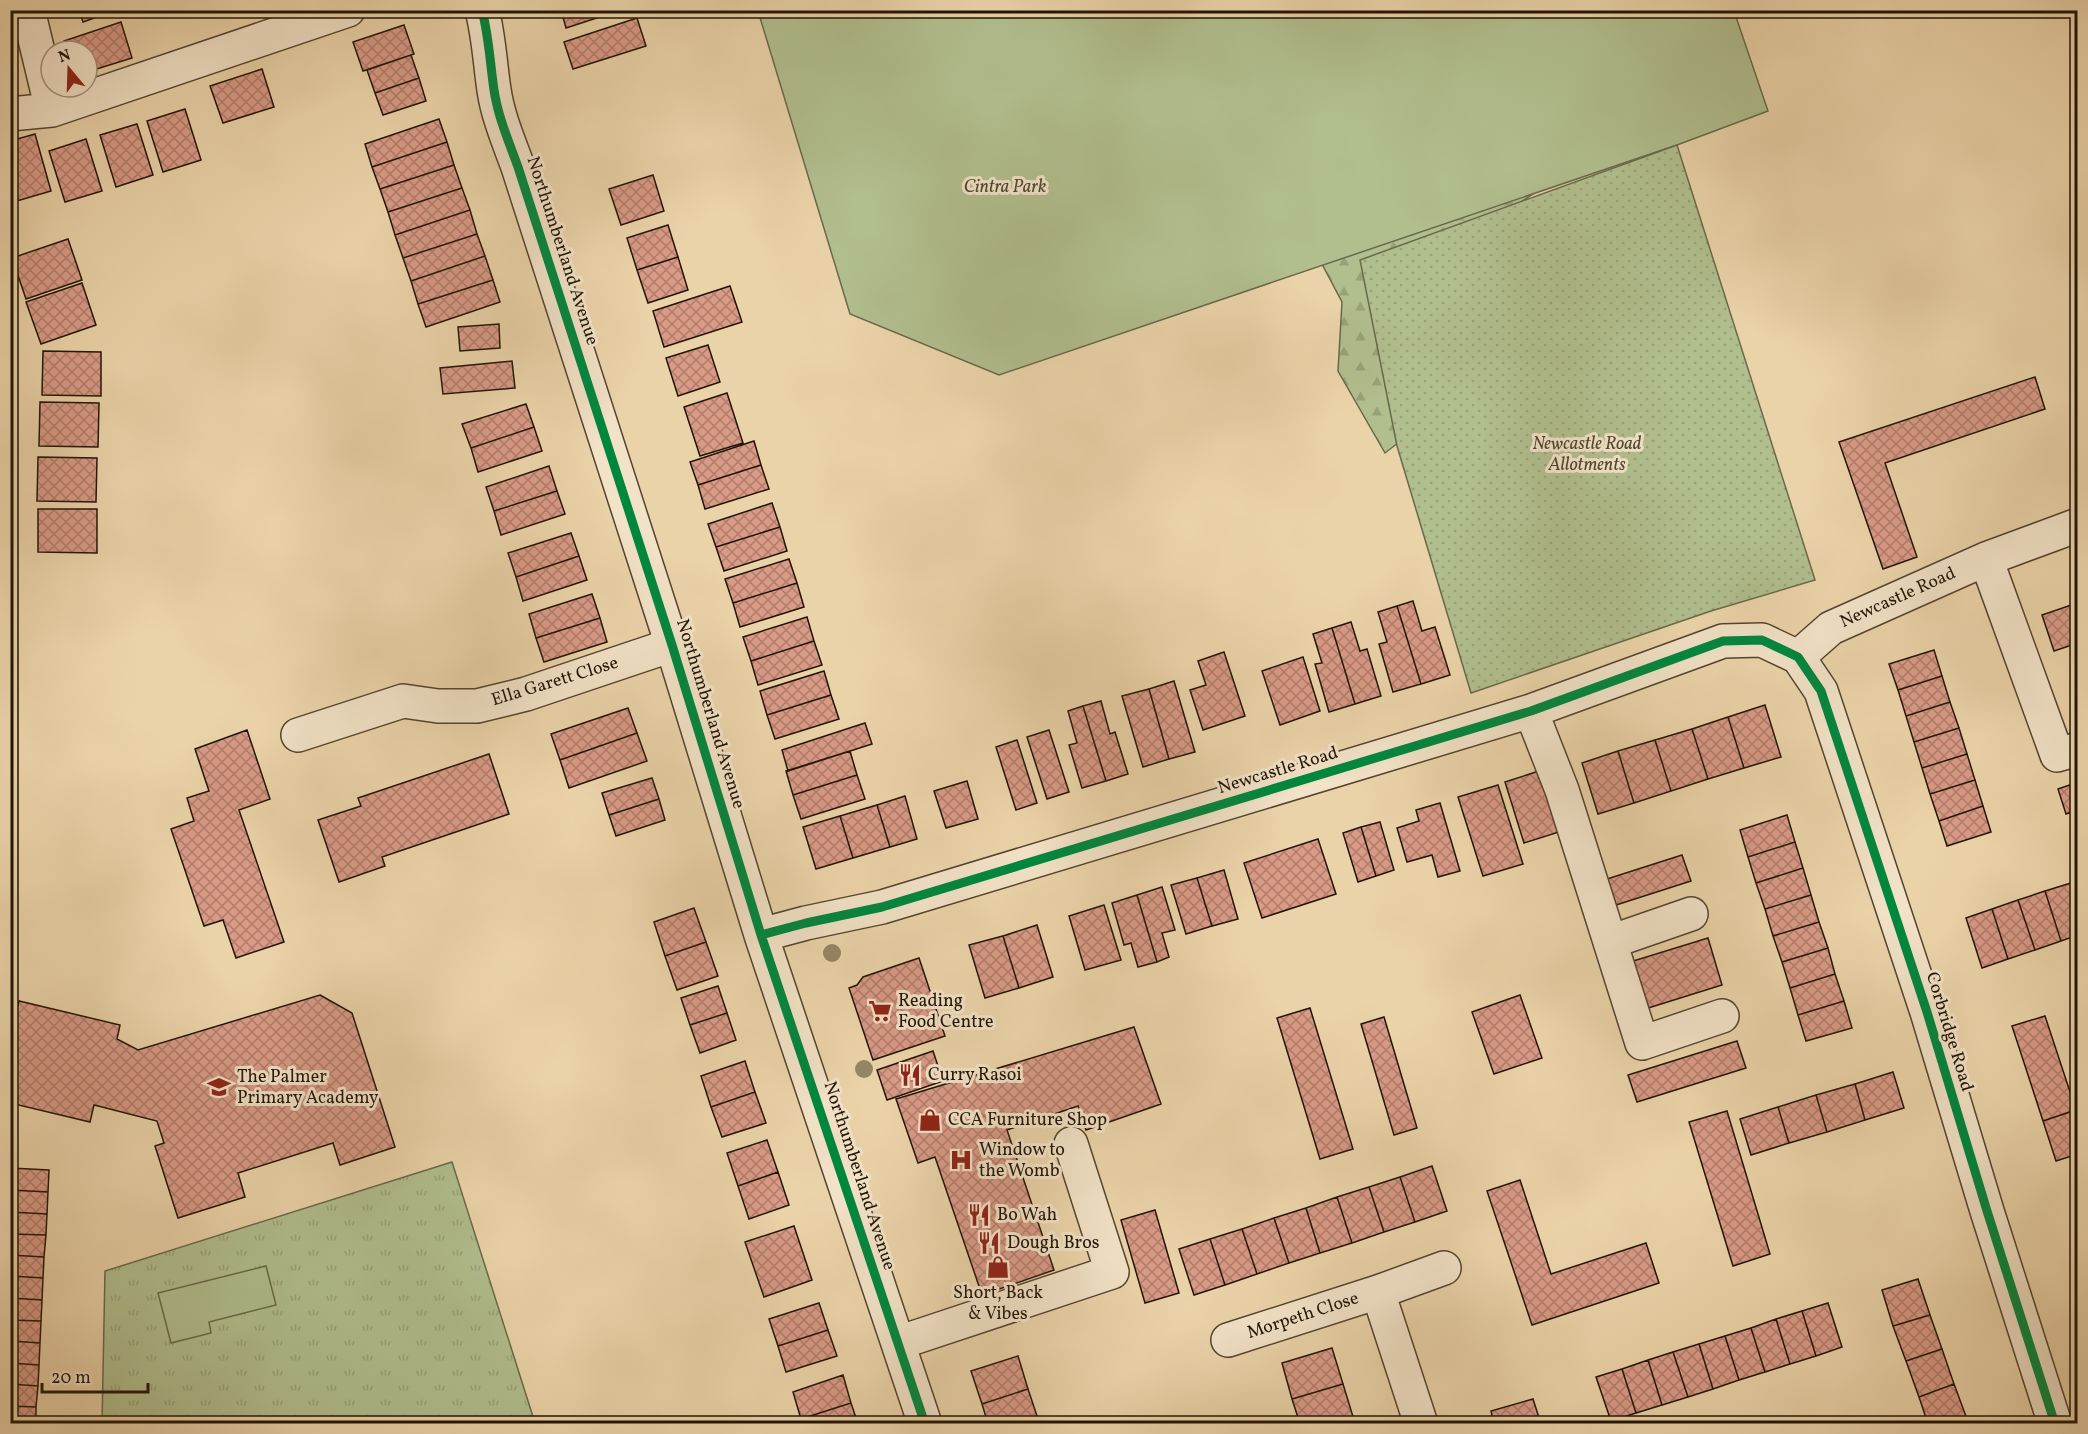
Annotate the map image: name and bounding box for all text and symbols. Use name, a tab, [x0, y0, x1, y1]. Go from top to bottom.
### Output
north arrow	[39, 39, 99, 99]
text: N	[56, 44, 74, 69]
street label: Northumberland Avenue	[520, 153, 604, 349]
park label: Cintra Park	[964, 175, 1046, 200]
park label: Newcastle Road Allotments	[1532, 432, 1642, 478]
street label: Newcastle Road	[1836, 561, 1960, 635]
street label: Northumberland Avenue	[669, 616, 751, 812]
street label: Ella Garett Close	[489, 651, 621, 713]
street label: Newcastle Road	[1215, 741, 1341, 801]
street label: Corbridge Road	[1919, 969, 1979, 1095]
place label: Reading Food Centre	[898, 989, 994, 1035]
supermarket icon: Reading Food Centre	[867, 998, 893, 1024]
restaurant icon: Curry Rasoi	[897, 1062, 923, 1088]
place label: Curry Rasoi	[928, 1063, 1022, 1088]
place label: The Palmer Primary Academy	[237, 1065, 379, 1111]
school or university icon: The Palmer Primary Academy	[206, 1074, 232, 1100]
street label: Northumberland Avenue	[817, 1078, 901, 1274]
shop icon: CCA Furniture Shop	[917, 1107, 943, 1133]
place label: CCA Furniture Shop	[948, 1108, 1107, 1133]
place label: Window to the Womb	[979, 1138, 1065, 1184]
hospital icon: Window to the Womb	[948, 1147, 974, 1173]
restaurant icon: Bo Wah	[966, 1202, 992, 1228]
place label: Bo Wah	[997, 1203, 1058, 1228]
restaurant icon: Dough Bros	[976, 1230, 1002, 1256]
place label: Dough Bros	[1007, 1231, 1099, 1256]
shop icon: Short, Back & Vibes	[985, 1254, 1011, 1280]
place label: Short, Back & Vibes	[953, 1281, 1043, 1327]
street label: Morpeth Close	[1244, 1286, 1362, 1346]
scale bar	[42, 1356, 148, 1394]
text: 20 m	[51, 1366, 91, 1391]

